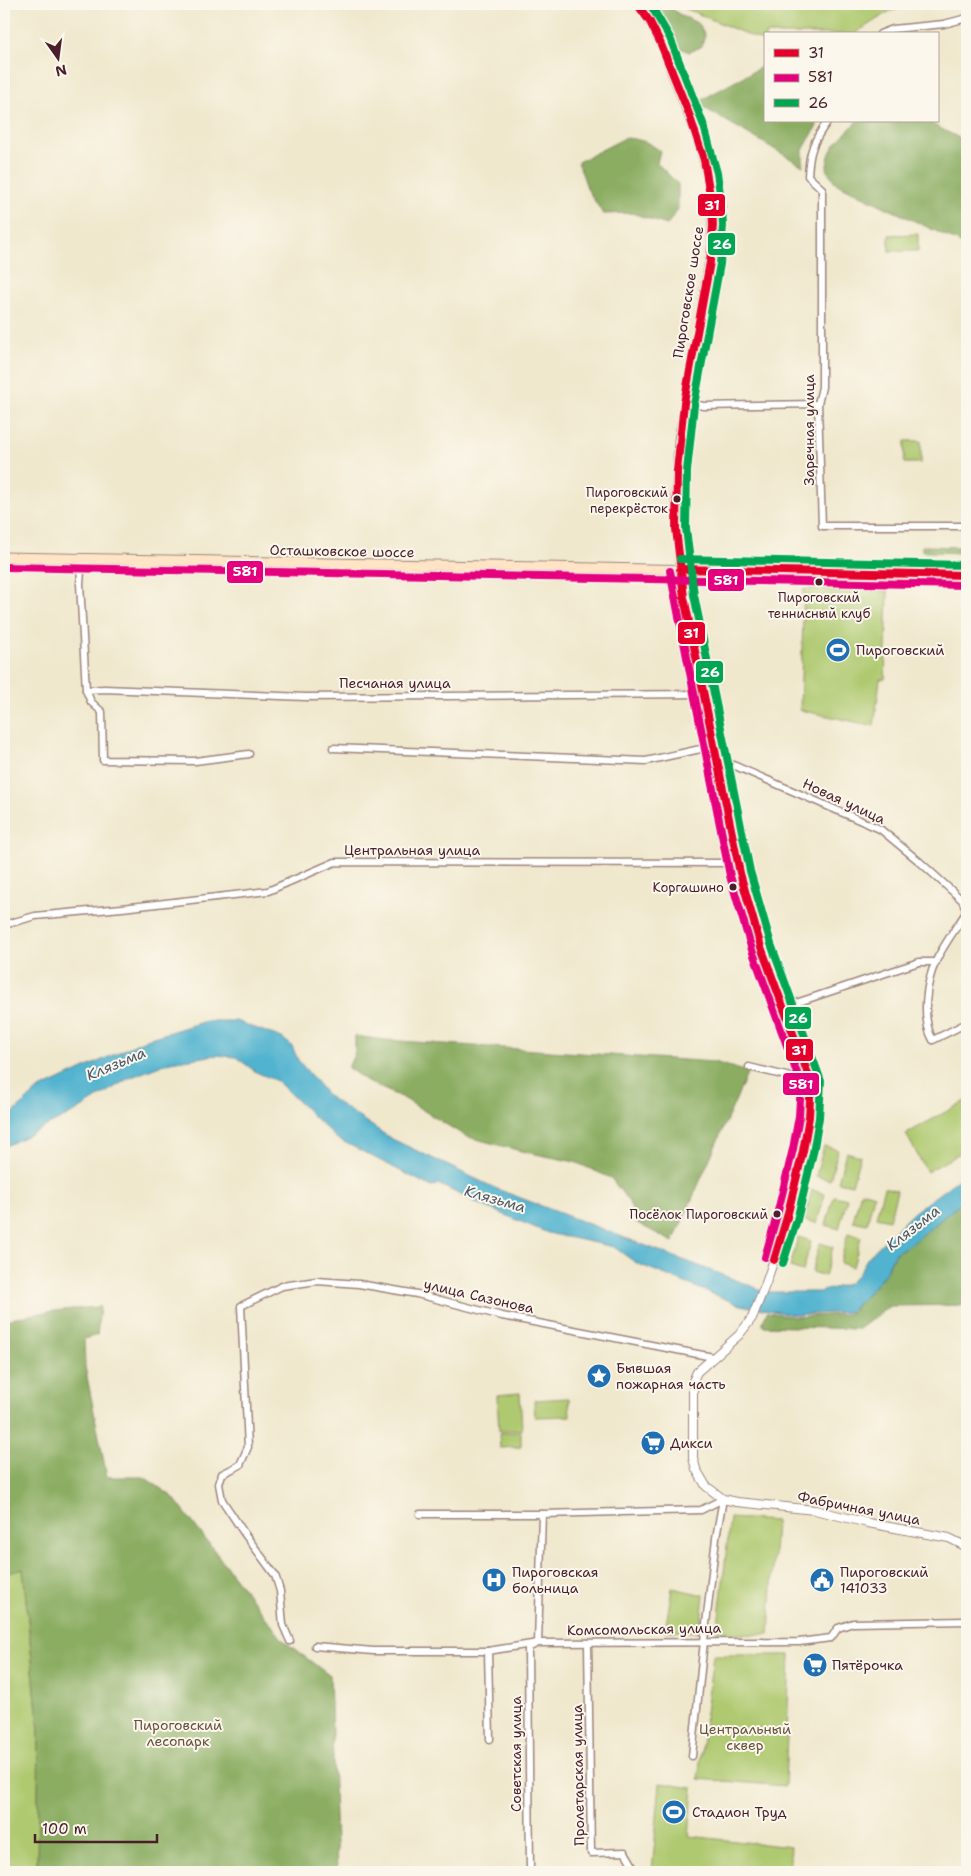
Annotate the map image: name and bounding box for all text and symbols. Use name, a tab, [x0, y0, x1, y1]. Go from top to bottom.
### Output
north arrow	[32, 32, 82, 82]
legend	[764, 32, 938, 122]
text: 31	[808, 43, 824, 63]
text: N	[54, 61, 69, 81]
text: 581	[808, 67, 833, 87]
text: 26	[808, 93, 828, 113]
line badge: 31	[697, 193, 726, 217]
text: 31	[704, 196, 720, 214]
street label: Пироговское шоссе	[669, 225, 707, 359]
line badge: 26	[707, 232, 736, 256]
text: 26	[712, 235, 732, 253]
street label: Заречная улица	[800, 374, 818, 486]
place label: Пироговский перекрёсток	[586, 484, 668, 517]
marker: Пироговский перекрёсток	[672, 494, 682, 504]
street label: Осташковское шоссе	[269, 541, 415, 561]
line badge: 581	[226, 560, 264, 584]
text: 581	[233, 562, 257, 580]
line badge: 581	[707, 568, 745, 592]
text: 581	[714, 571, 738, 589]
marker: Пироговский теннисный клуб	[814, 577, 824, 587]
place label: Пироговский теннисный клуб	[768, 589, 870, 622]
line badge: 31	[677, 621, 706, 645]
text: 31	[683, 624, 699, 642]
sports icon: Пироговский	[825, 637, 851, 663]
place label: Пироговский	[856, 641, 944, 659]
line badge: 26	[695, 660, 724, 684]
text: 26	[700, 663, 720, 681]
street label: Песчаная улица	[339, 674, 451, 692]
street label: Новая улица	[800, 774, 889, 828]
street label: Центральная улица	[344, 841, 480, 859]
place label: Коргашино	[653, 879, 724, 896]
marker: Коргашино	[728, 882, 738, 892]
line badge: 26	[784, 1006, 812, 1030]
text: 26	[788, 1009, 808, 1027]
line badge: 31	[785, 1038, 814, 1062]
text: 31	[791, 1041, 807, 1059]
water label: Клязьма	[83, 1043, 149, 1085]
line badge: 581	[782, 1072, 820, 1096]
text: 581	[789, 1075, 813, 1093]
water label: Клязьма	[462, 1181, 528, 1217]
water label: Клязьма	[882, 1201, 944, 1255]
place label: Посёлок Пироговский	[630, 1206, 768, 1223]
marker: Посёлок Пироговский	[772, 1209, 782, 1219]
street label: улица Сазонова	[422, 1275, 536, 1317]
place label: Бывшая пожарная часть	[616, 1359, 726, 1393]
place icon: Бывшая пожарная часть	[586, 1363, 612, 1389]
supermarket icon: Дикси	[640, 1430, 666, 1456]
place label: Дикси	[670, 1434, 713, 1452]
street label: Фабричная улица	[796, 1487, 922, 1529]
place label: Пироговская больница	[512, 1563, 599, 1597]
place label: Пироговский 141033	[840, 1563, 928, 1597]
hospital icon: Пироговская больница	[481, 1567, 507, 1593]
public building icon: Пироговский 141033	[809, 1567, 835, 1593]
street label: Комсомольская улица	[567, 1619, 722, 1639]
supermarket icon: Пятёрочка	[802, 1652, 828, 1678]
place label: Пятёрочка	[832, 1656, 903, 1674]
street label: Советская улица	[507, 1696, 525, 1812]
street label: Пролетарская улица	[568, 1704, 588, 1846]
park label: Пироговский лесопарк	[134, 1716, 222, 1750]
park label: Центральный сквер	[699, 1720, 791, 1754]
sports icon: Стадион Труд	[661, 1799, 687, 1825]
place label: Стадион Труд	[692, 1803, 787, 1821]
scale bar	[35, 1811, 158, 1843]
text: 100 m	[42, 1819, 87, 1839]

